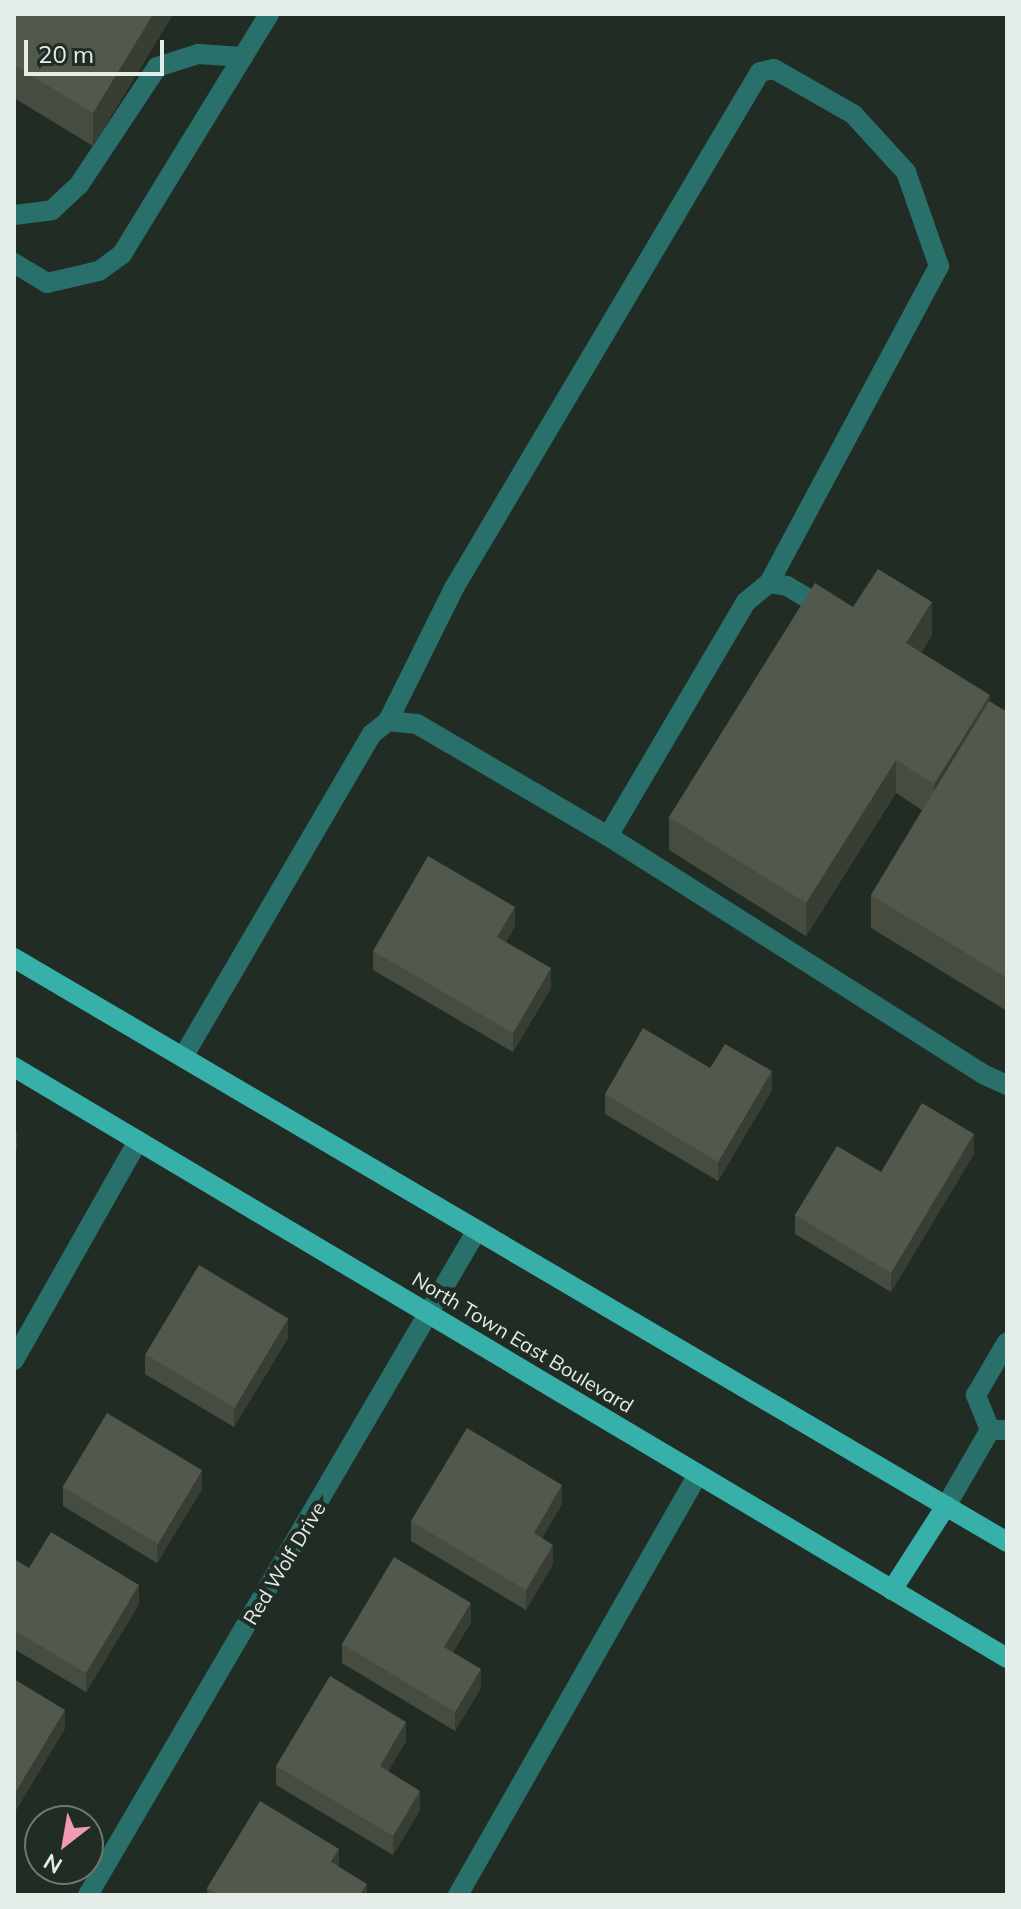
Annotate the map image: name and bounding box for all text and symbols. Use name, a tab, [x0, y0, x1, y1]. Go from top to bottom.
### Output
scale bar	[28, 24, 168, 74]
text: 20 m	[38, 39, 94, 69]
street label: North Town East Boulevard	[408, 1266, 638, 1418]
street label: Red Wolf Drive	[238, 1497, 330, 1629]
north arrow	[24, 1805, 104, 1885]
text: N	[38, 1848, 67, 1880]

